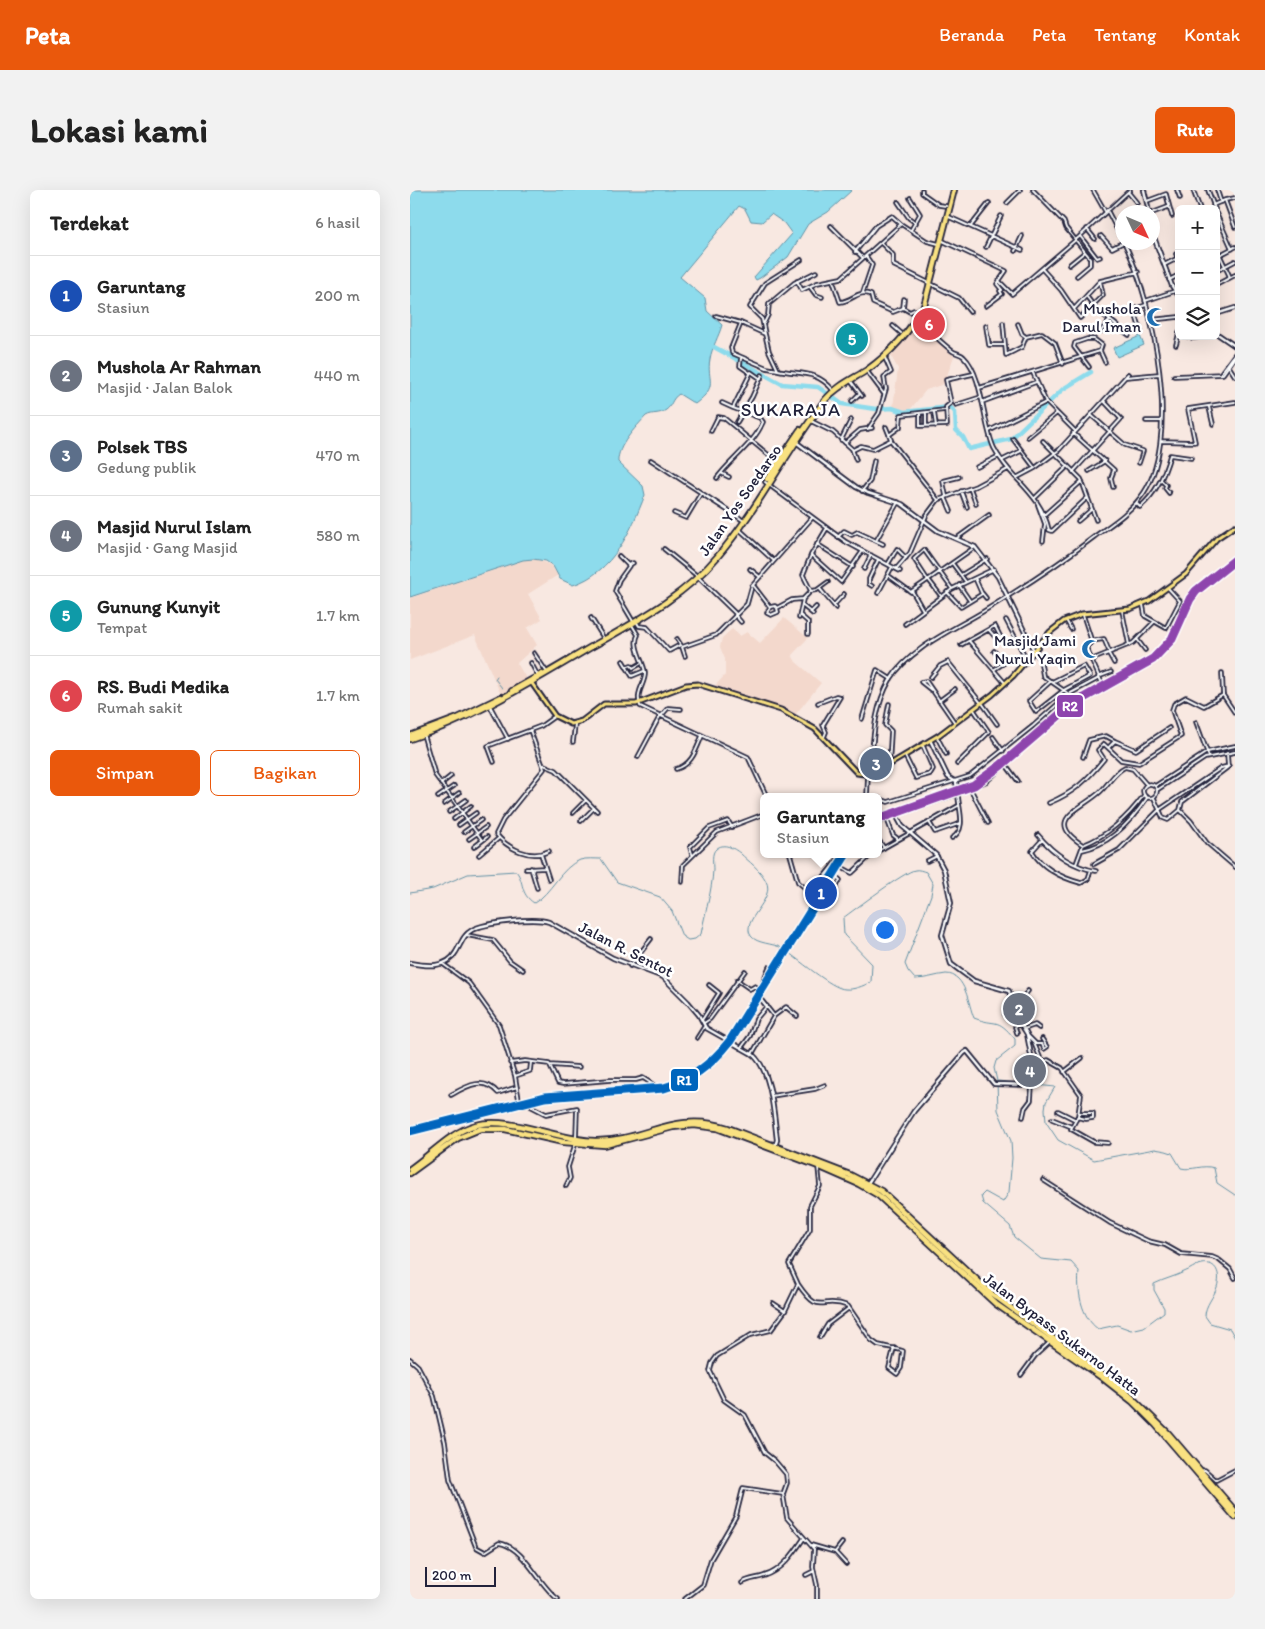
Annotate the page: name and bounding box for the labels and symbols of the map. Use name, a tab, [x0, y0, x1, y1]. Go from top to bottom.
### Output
north arrow	[1115, 205, 1160, 250]
place label: Mushola Darul Iman	[1062, 299, 1142, 336]
pin: 6	[913, 305, 945, 343]
mosque icon: Mushola Darul Iman	[1145, 306, 1167, 328]
pin: 5	[836, 320, 868, 358]
district label: SUKARAJA	[741, 398, 841, 421]
street label: Jalan Yos Soedarso	[694, 441, 786, 559]
place label: Masjid Jami Nurul Yaqin	[994, 631, 1076, 668]
mosque icon: Masjid Jami Nurul Yaqin	[1080, 638, 1102, 660]
line badge: R2	[1056, 694, 1084, 718]
text: R2	[1062, 698, 1079, 715]
pin: 3	[860, 745, 892, 783]
pin: 1	[805, 874, 837, 912]
street label: Jalan R. Sentot	[576, 917, 676, 981]
your location	[872, 917, 898, 943]
pin: 2	[1003, 990, 1035, 1028]
pin: 4	[1014, 1052, 1046, 1090]
line badge: R1	[670, 1068, 699, 1092]
text: R1	[677, 1072, 692, 1089]
street label: Jalan Bypass Sukarno Hatta	[980, 1269, 1145, 1399]
scale bar	[425, 1564, 496, 1587]

